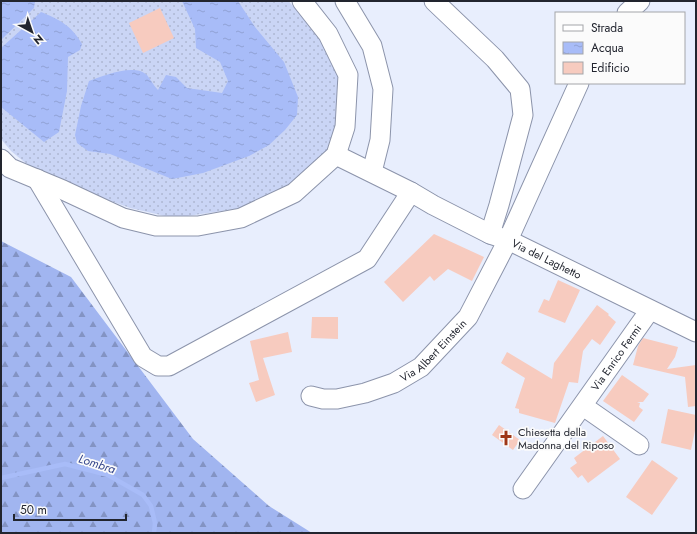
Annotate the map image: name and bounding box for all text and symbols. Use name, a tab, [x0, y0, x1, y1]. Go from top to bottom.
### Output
north arrow	[12, 12, 52, 52]
legend	[555, 12, 685, 84]
text: Strada	[591, 19, 623, 37]
text: N	[30, 31, 47, 49]
text: Acqua	[591, 39, 624, 57]
text: Edificio	[591, 59, 630, 77]
street label: Via del Laghetto	[509, 235, 584, 283]
street label: Via Albert Einstein	[397, 316, 470, 386]
street label: Via Enrico Fermi	[587, 321, 645, 394]
place label: Chiesetta della Madonna del Riposo	[518, 424, 614, 453]
church icon: Chiesetta della Madonna del Riposo	[497, 429, 515, 447]
water label: Lombra	[76, 450, 118, 479]
scale bar	[14, 496, 126, 522]
text: 50 m	[20, 501, 47, 519]

